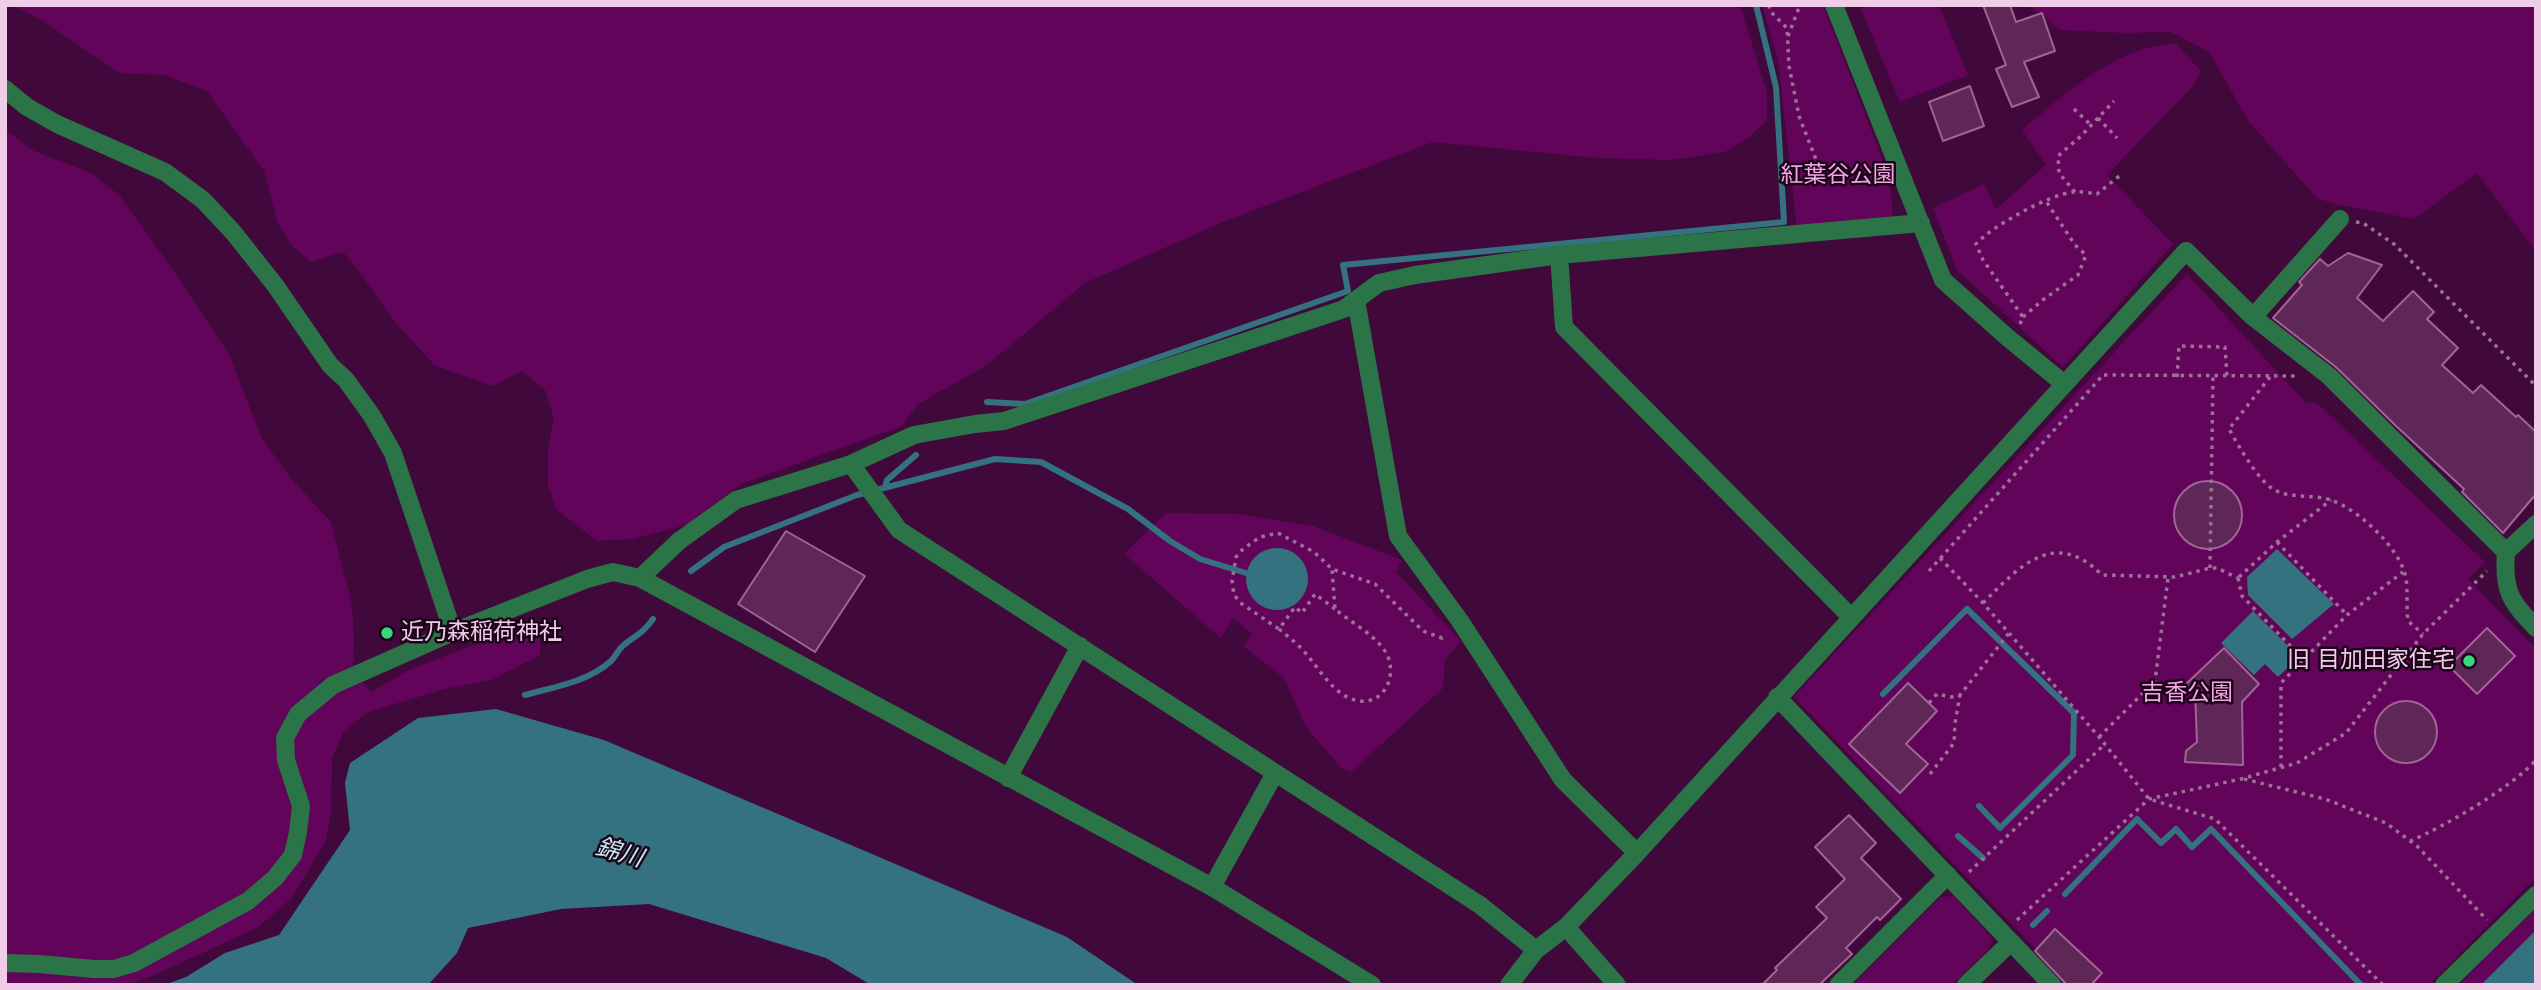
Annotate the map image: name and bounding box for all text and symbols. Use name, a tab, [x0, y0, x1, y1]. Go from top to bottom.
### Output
park label: 紅葉谷公園	[1781, 162, 1895, 190]
place label: 近乃森稲荷神社	[401, 619, 562, 647]
marker: 近乃森稲荷神社	[379, 625, 395, 641]
place label: 旧 目加田家住宅	[2287, 647, 2455, 675]
marker: 旧 目加田家住宅	[2461, 653, 2477, 669]
park label: 吉香公園	[2141, 680, 2233, 708]
water label: 錦川	[592, 834, 646, 874]

